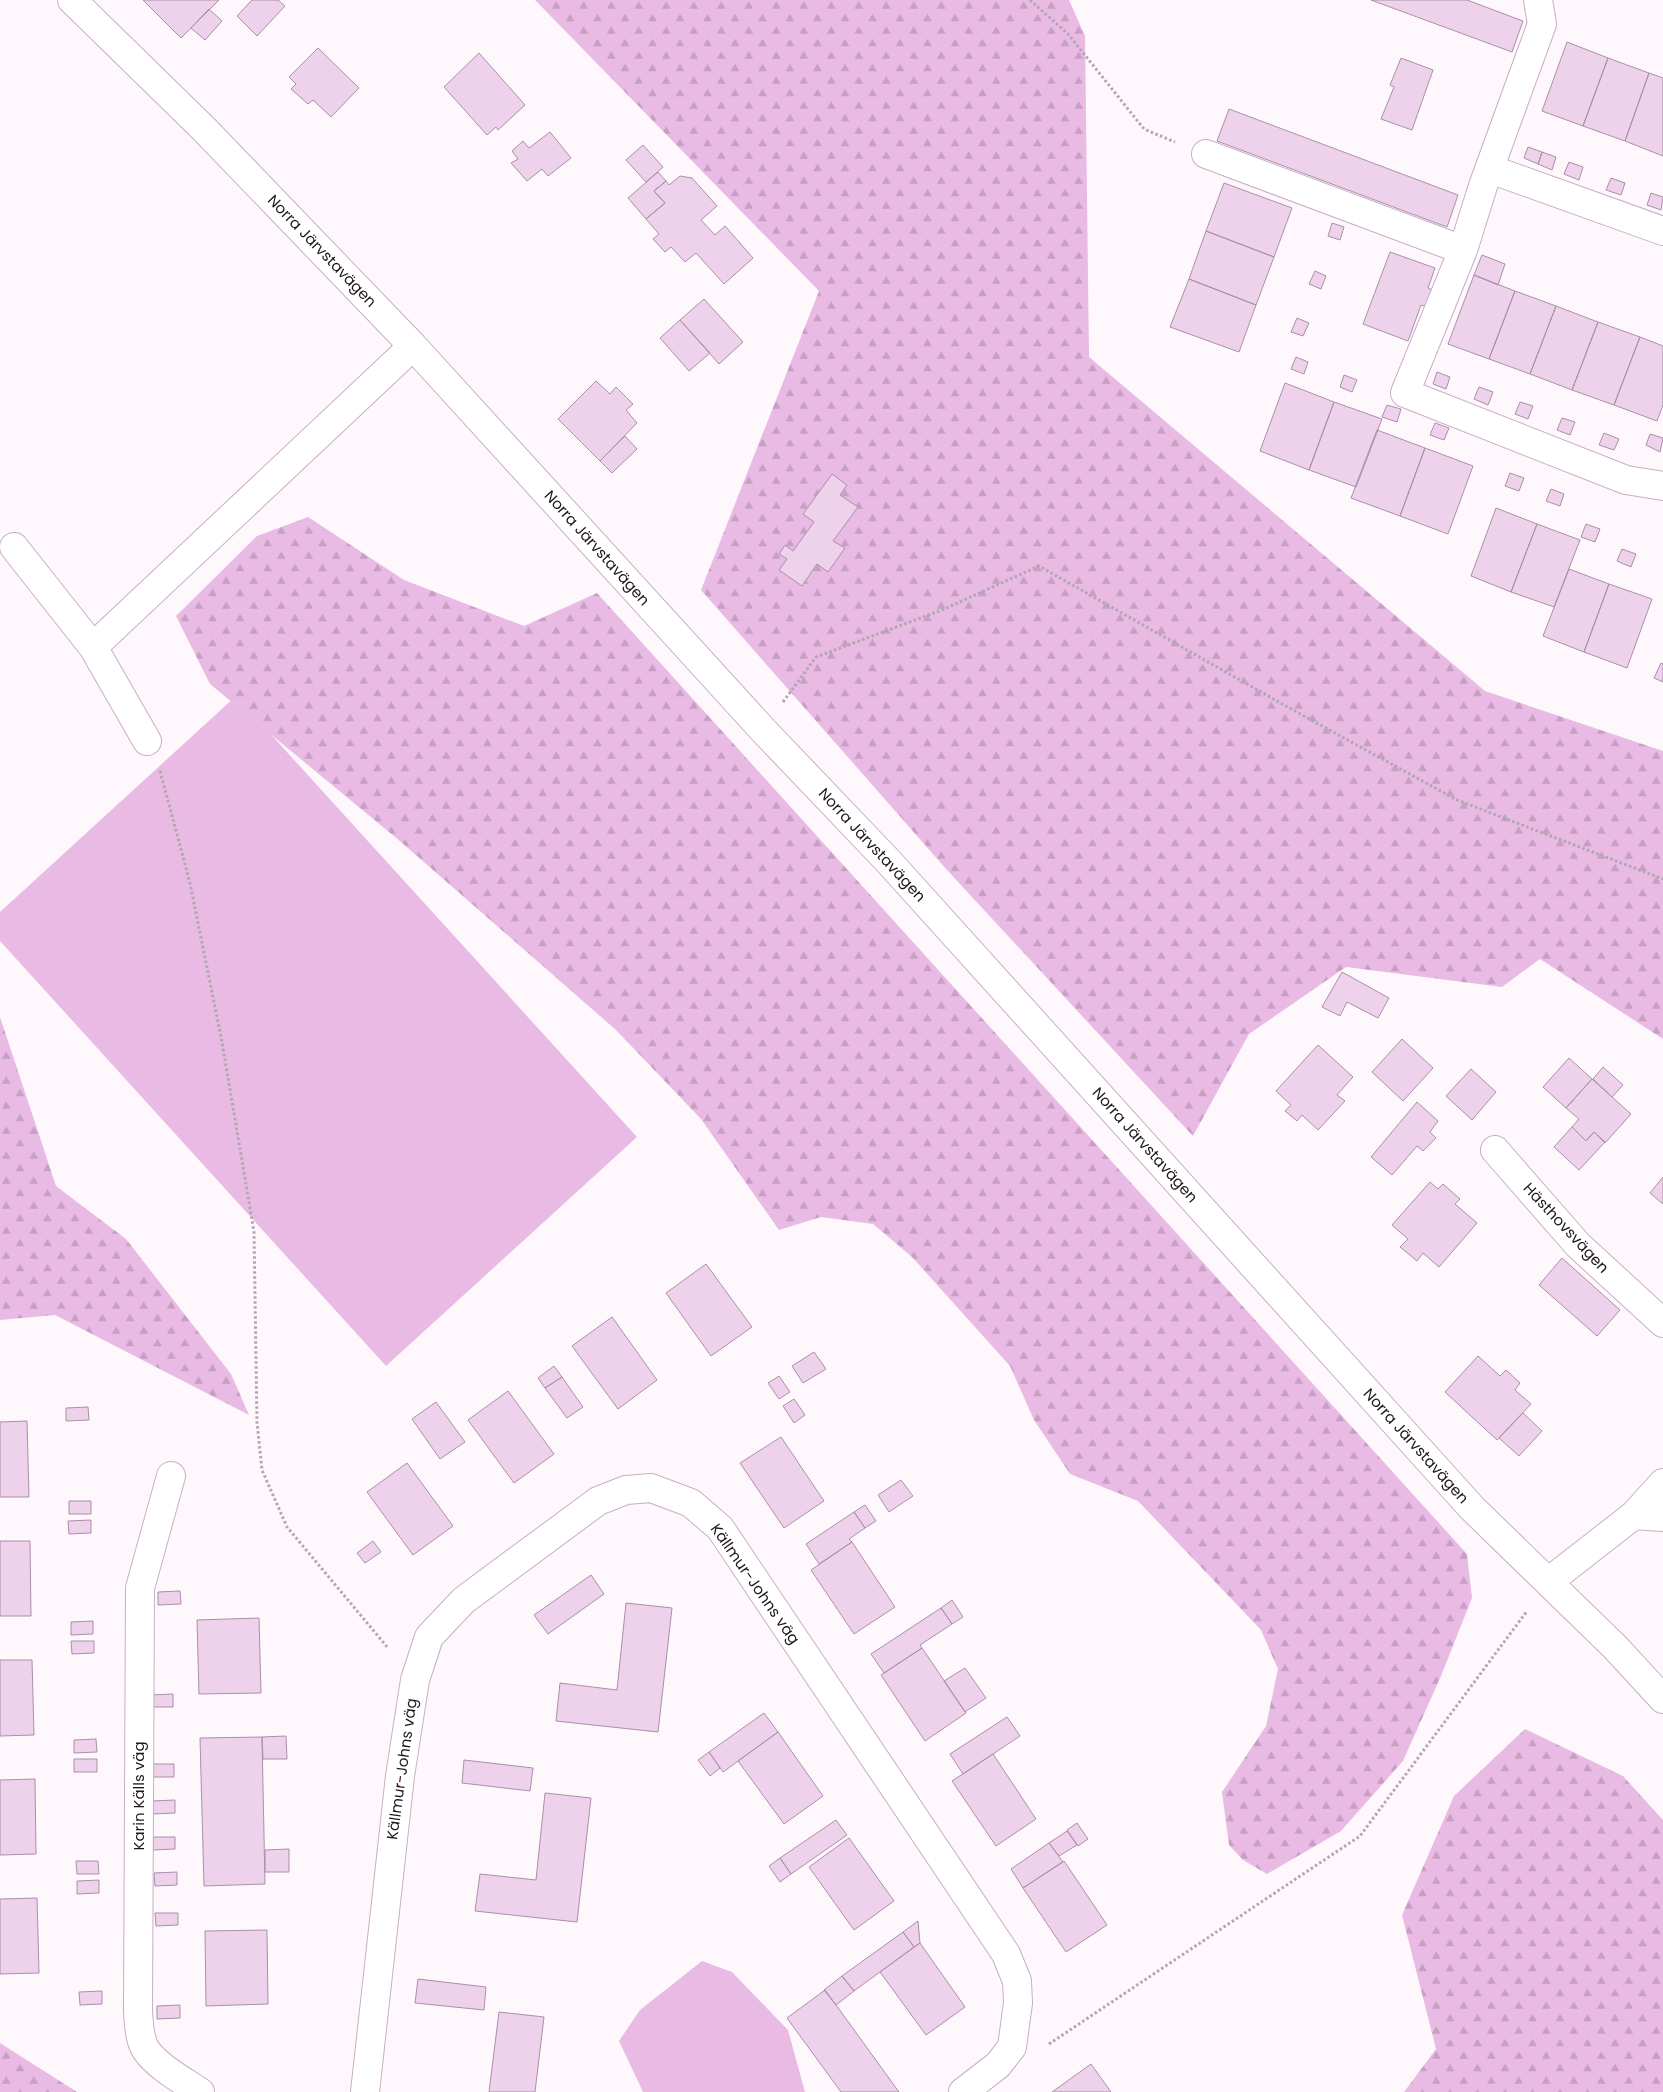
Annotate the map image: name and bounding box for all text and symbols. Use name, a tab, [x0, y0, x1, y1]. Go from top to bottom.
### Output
street label: Norra Järvstavägen	[263, 190, 382, 311]
street label: Norra Järvstavägen	[540, 485, 655, 610]
street label: Norra Järvstavägen	[814, 783, 931, 906]
street label: Norra Järvstavägen	[1088, 1082, 1203, 1207]
street label: Hästhovsvägen	[1519, 1178, 1614, 1278]
street label: Norra Järvstavägen	[1359, 1383, 1474, 1508]
street label: Källmur-Johns väg	[706, 1519, 805, 1648]
street label: Källmur-Johns väg	[381, 1697, 422, 1841]
street label: Karin Källs väg	[128, 1741, 149, 1851]

